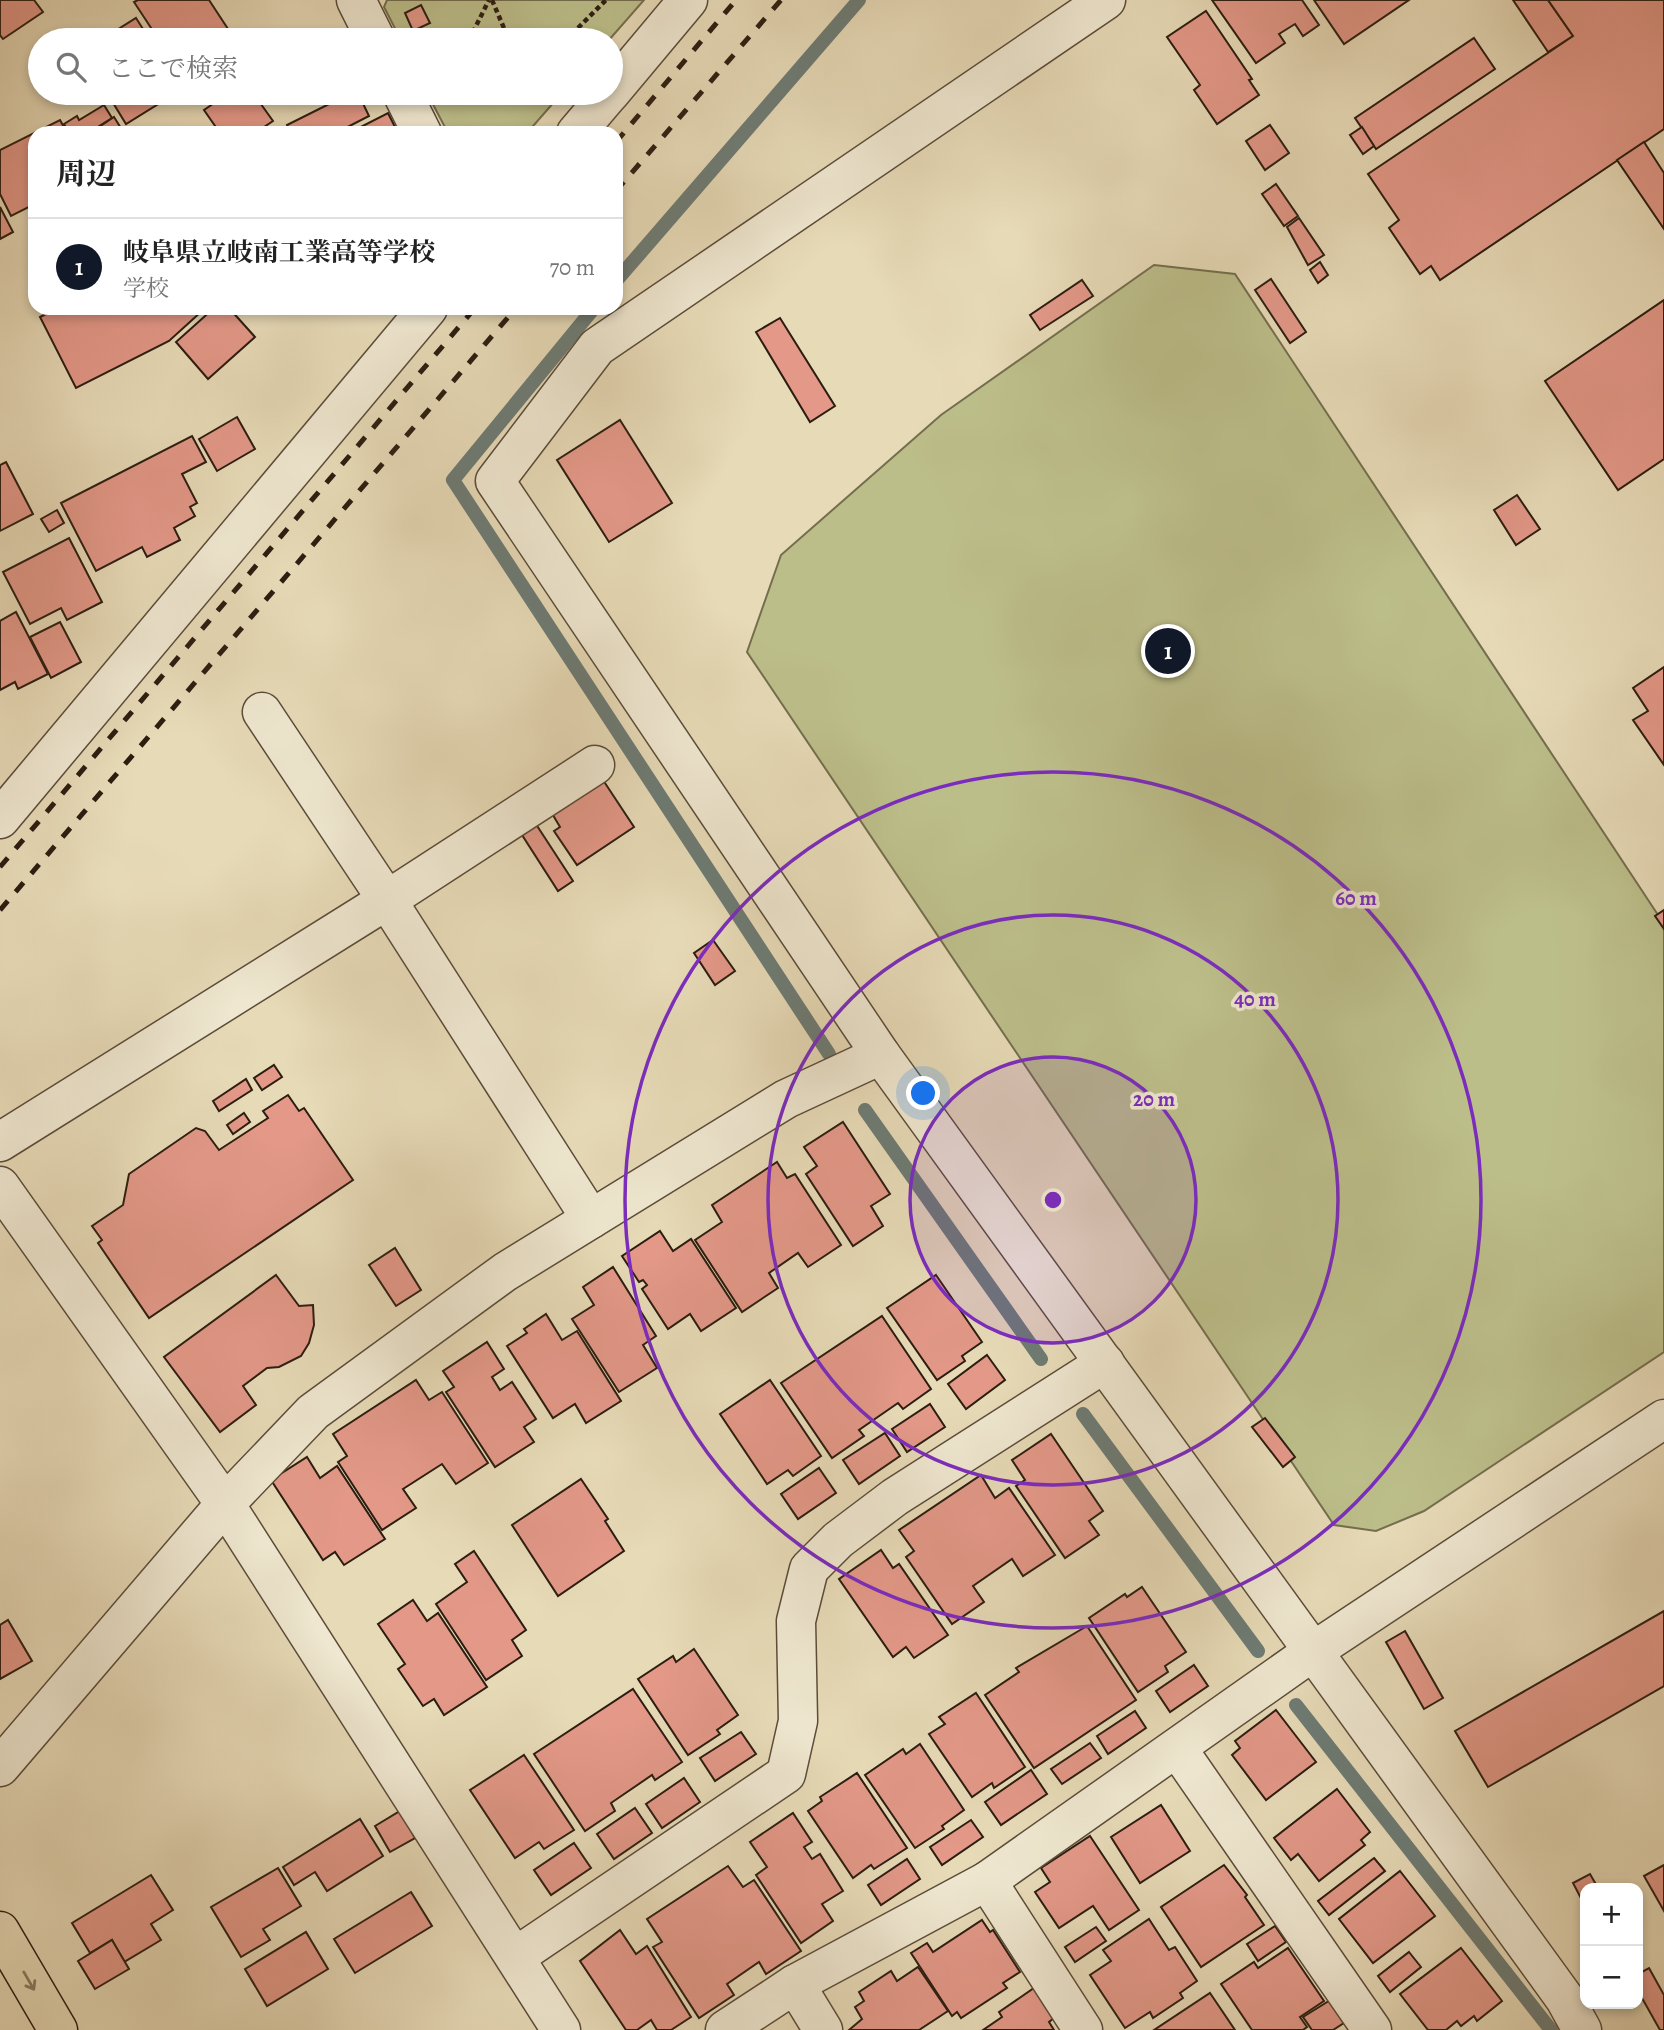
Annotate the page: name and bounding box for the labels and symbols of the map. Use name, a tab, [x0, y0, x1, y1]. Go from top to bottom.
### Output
pin: 1	[1145, 625, 1191, 677]
text: 60 m	[1335, 884, 1377, 912]
text: 40 m	[1234, 985, 1276, 1013]
your location	[906, 1076, 940, 1110]
text: 20 m	[1133, 1085, 1175, 1113]
centre of rings	[1041, 1188, 1065, 1212]
one-way arrow	[22, 1970, 36, 1990]

